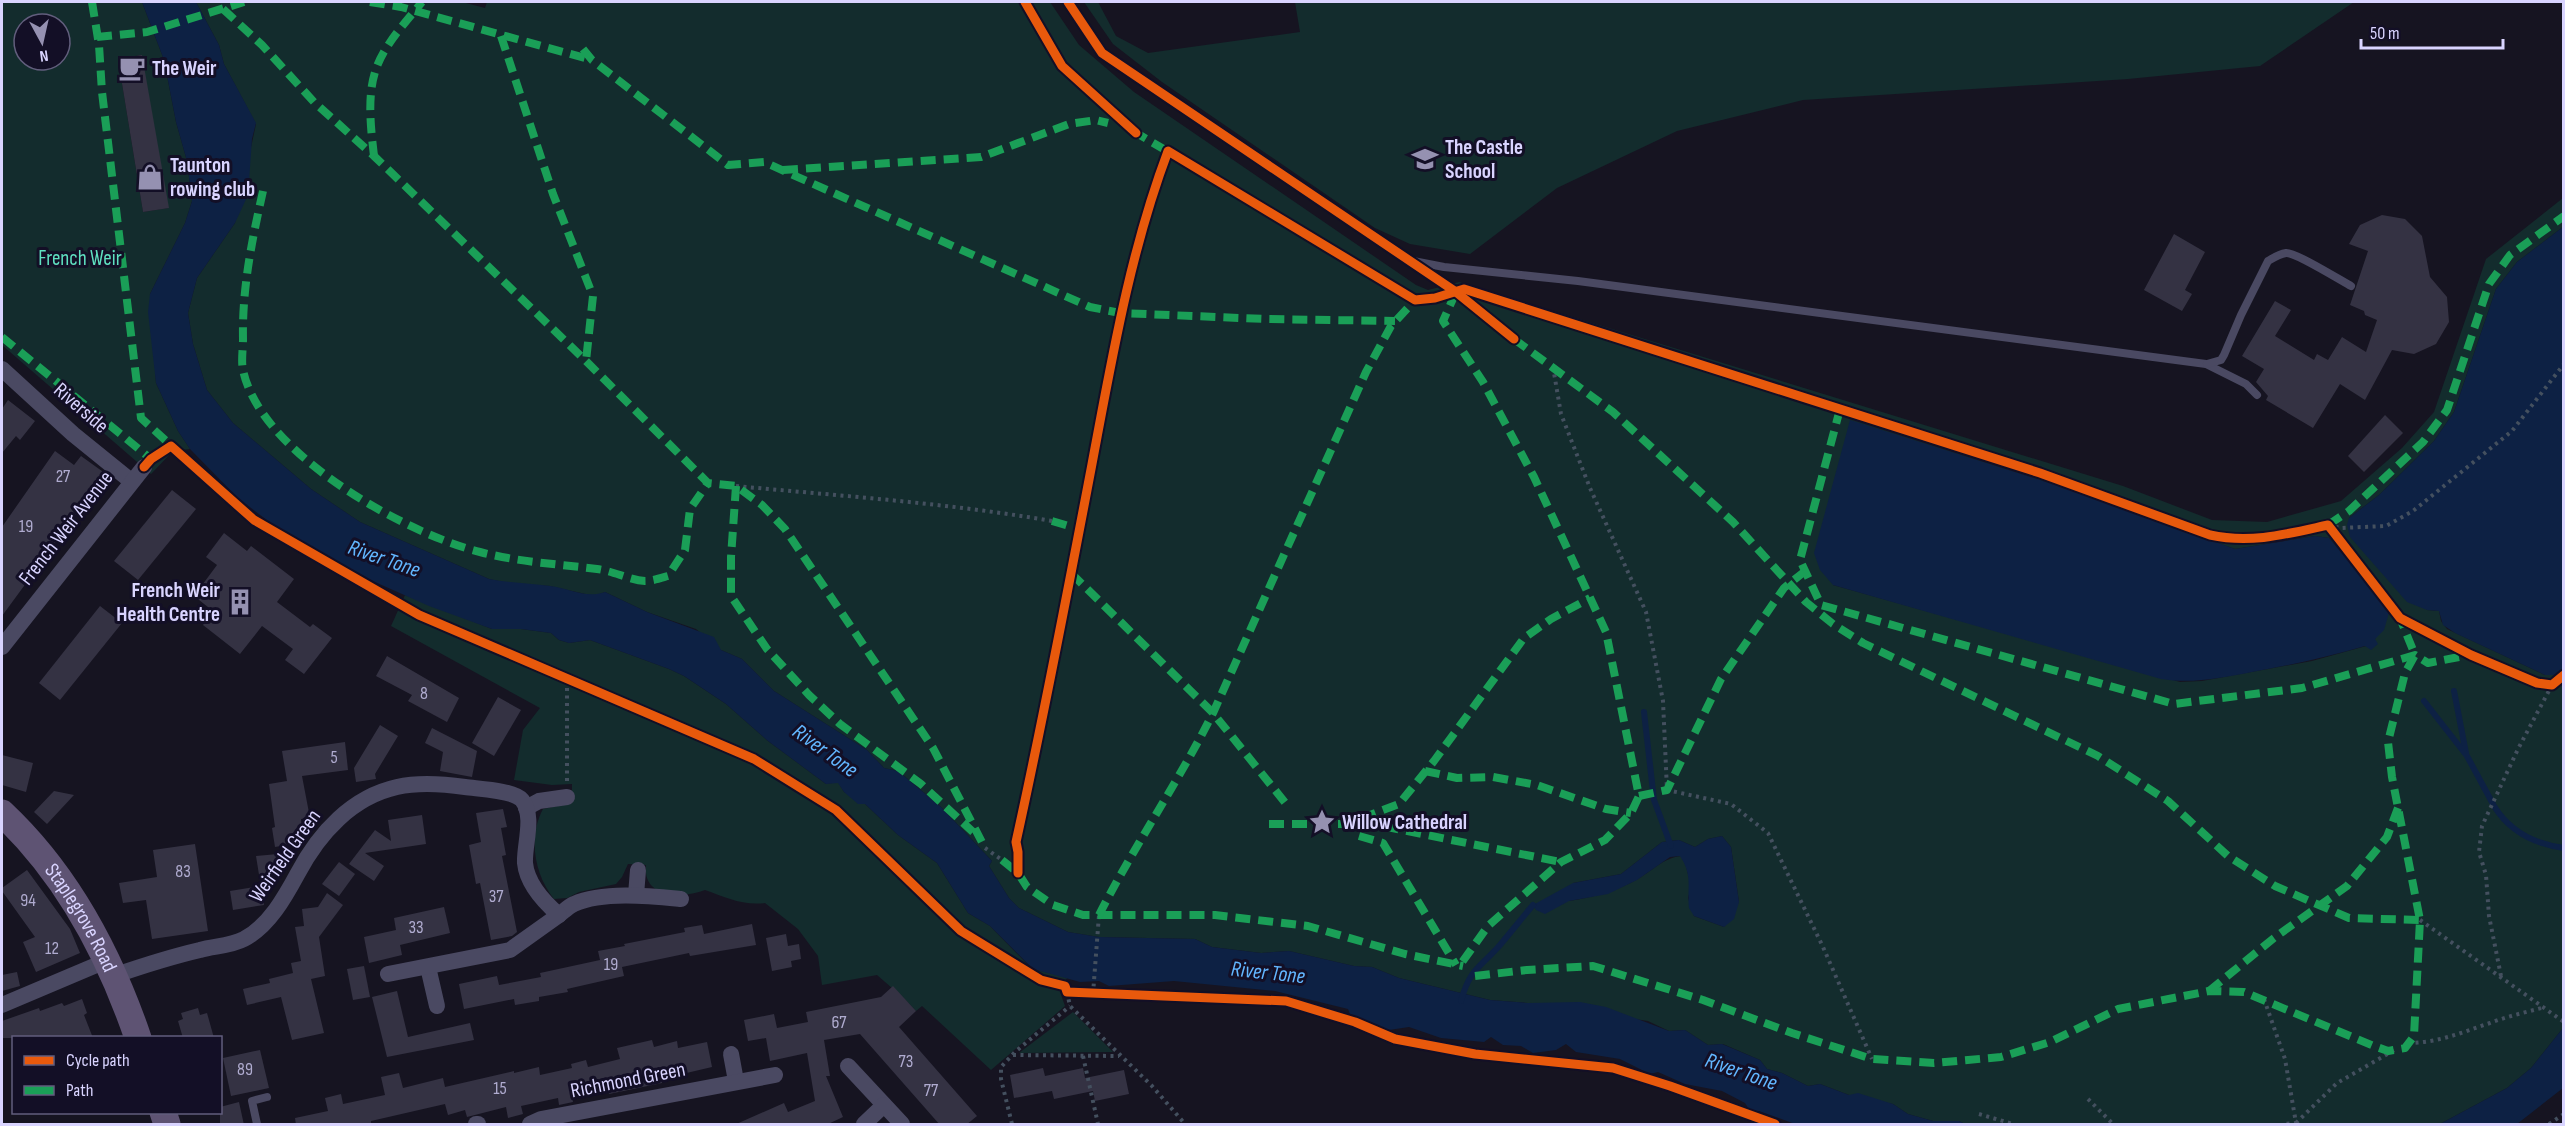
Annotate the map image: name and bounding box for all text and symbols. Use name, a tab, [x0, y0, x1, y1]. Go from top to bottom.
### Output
north arrow	[12, 12, 72, 72]
scale bar	[2361, 12, 2504, 50]
text: 50 m	[2370, 23, 2400, 44]
text: N	[38, 45, 49, 65]
cafe icon: The Weir	[117, 53, 147, 83]
place label: The Weir	[152, 56, 217, 81]
place label: The Castle School	[1445, 135, 1523, 184]
school or university icon: The Castle School	[1410, 144, 1440, 174]
place label: Taunton rowing club	[170, 153, 255, 202]
shop icon: Taunton rowing club	[135, 162, 165, 192]
park label: French Weir	[38, 246, 122, 271]
street label: Riverside	[49, 377, 113, 439]
street label: French Weir Avenue	[14, 466, 118, 590]
house number: 27	[56, 466, 71, 487]
house number: 19	[19, 516, 33, 537]
water label: River Tone	[344, 534, 424, 584]
place label: French Weir Health Centre	[116, 578, 221, 627]
building icon: French Weir Health Centre	[225, 587, 255, 617]
house number: 8	[420, 683, 428, 704]
water label: River Tone	[787, 718, 863, 784]
house number: 5	[330, 747, 338, 768]
street label: Weirfield Green	[244, 805, 326, 907]
place icon: Willow Cathedral	[1307, 807, 1337, 837]
place label: Willow Cathedral	[1342, 810, 1467, 835]
street label: Staplegrove Road	[40, 858, 123, 976]
house number: 83	[175, 861, 191, 882]
house number: 37	[489, 886, 504, 907]
house number: 94	[20, 890, 36, 911]
house number: 33	[408, 917, 424, 938]
house number: 12	[45, 938, 59, 959]
house number: 19	[604, 954, 618, 975]
water label: River Tone	[1230, 956, 1307, 990]
house number: 67	[831, 1012, 847, 1033]
legend	[12, 1036, 222, 1114]
water label: River Tone	[1701, 1047, 1781, 1097]
text: Cycle path	[66, 1050, 130, 1071]
house number: 73	[899, 1051, 913, 1072]
street label: Richmond Green	[568, 1057, 688, 1103]
house number: 89	[237, 1059, 253, 1080]
house number: 15	[493, 1078, 507, 1099]
text: Path	[66, 1080, 94, 1101]
house number: 77	[924, 1080, 939, 1101]

